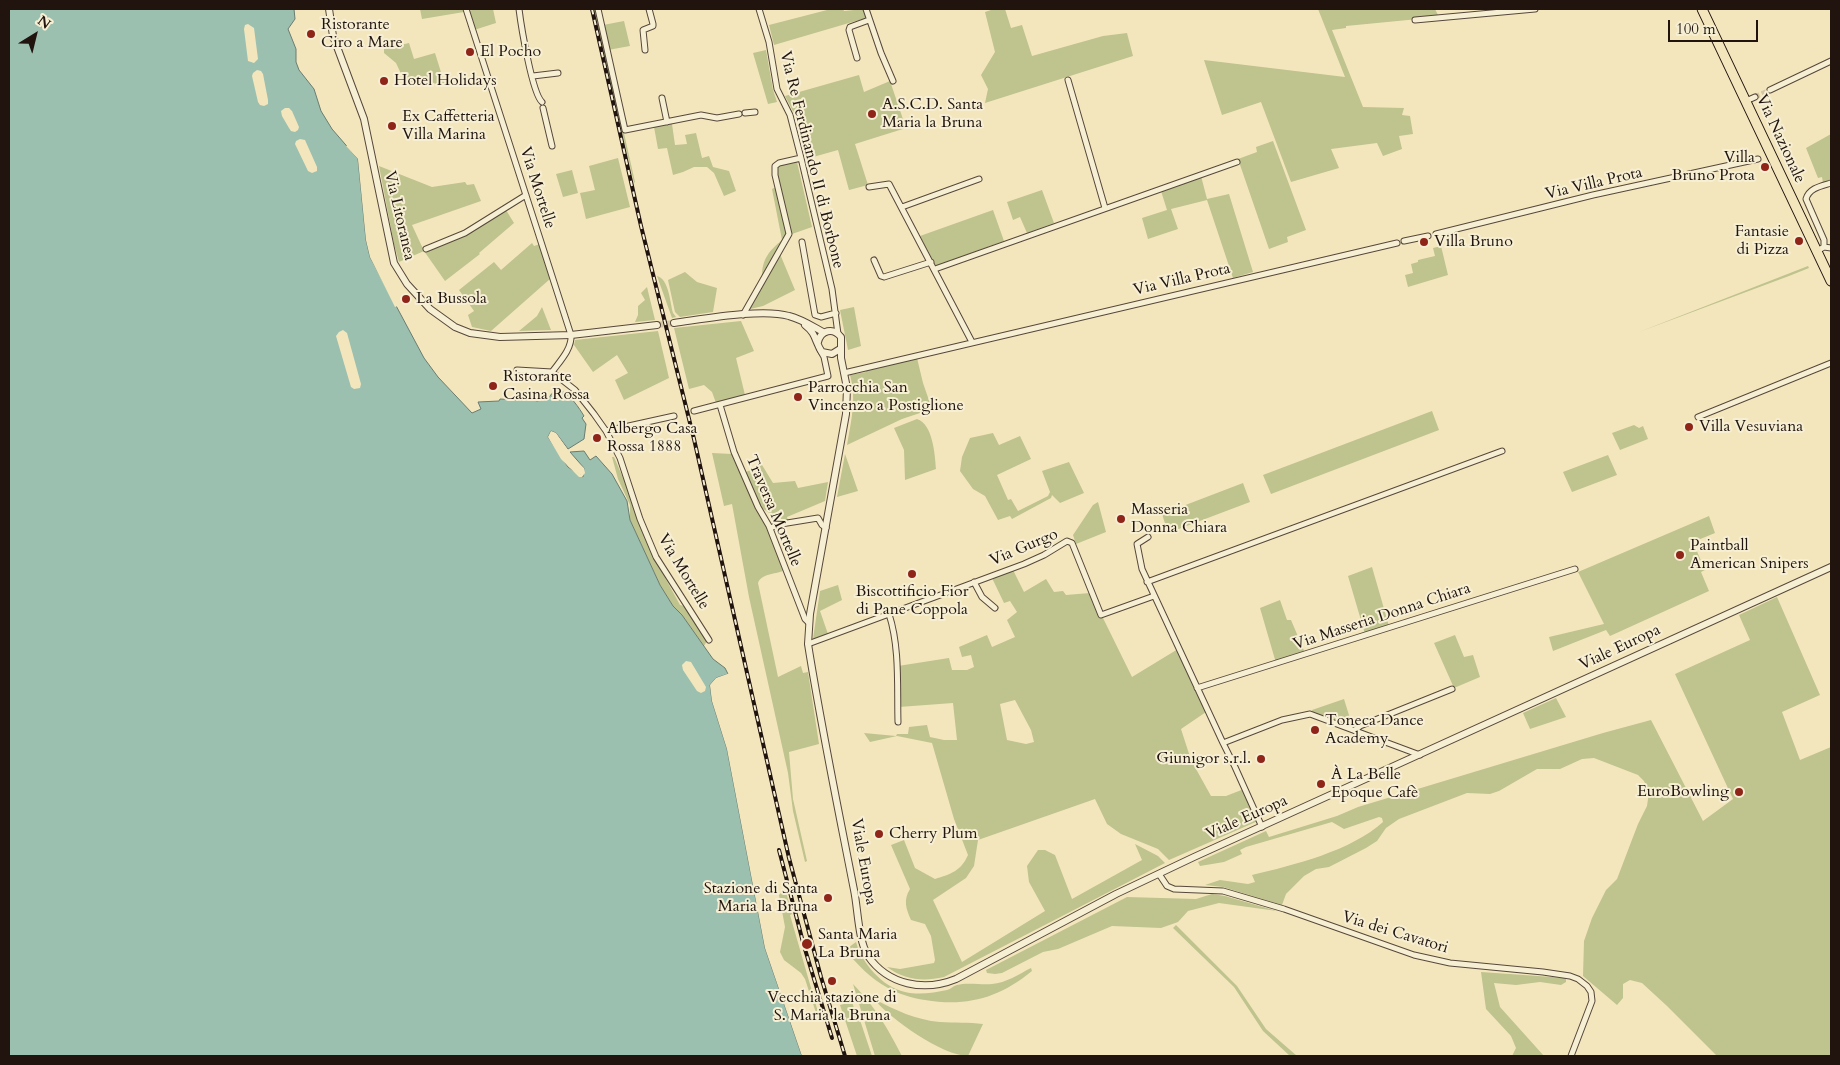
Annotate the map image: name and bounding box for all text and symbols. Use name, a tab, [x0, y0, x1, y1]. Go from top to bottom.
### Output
north arrow	[10, 10, 60, 60]
scale bar	[1670, 10, 1760, 42]
text: N	[34, 11, 55, 34]
place label: Ristorante Ciro a Mare	[321, 15, 403, 53]
text: 100 m	[1676, 19, 1716, 39]
marker: Ristorante Ciro a Mare	[305, 28, 317, 40]
place label: El Pocho	[480, 42, 541, 62]
marker: El Pocho	[464, 46, 476, 58]
street label: Via Re Ferdinando II di Borbone	[775, 49, 847, 271]
place label: Hotel Holidays	[394, 71, 497, 91]
marker: Hotel Holidays	[378, 75, 390, 87]
street label: Via Nazionale	[1751, 92, 1809, 186]
place label: A.S.C.D. Santa Maria la Bruna	[882, 95, 983, 133]
place label: Ex Caffetteria Villa Marina	[402, 107, 495, 145]
marker: A.S.C.D. Santa Maria la Bruna	[866, 108, 878, 120]
marker: Ex Caffetteria Villa Marina	[386, 120, 398, 132]
street label: Via Mortelle	[515, 145, 559, 231]
place label: Villa Bruno Prota	[1672, 148, 1755, 186]
marker: Villa Bruno Prota	[1759, 161, 1771, 173]
street label: Via Villa Prota	[1544, 164, 1644, 204]
street label: Via Litoranea	[379, 169, 419, 263]
place label: Fantasie di Pizza	[1735, 222, 1789, 260]
place label: Villa Bruno	[1434, 232, 1513, 252]
marker: Fantasie di Pizza	[1793, 235, 1805, 247]
marker: Villa Bruno	[1418, 236, 1430, 248]
street label: Via Villa Prota	[1132, 260, 1232, 300]
place label: La Bussola	[416, 289, 487, 309]
marker: La Bussola	[400, 293, 412, 305]
place label: Ristorante Casina Rossa	[503, 367, 590, 405]
place label: Parrocchia San Vincenzo a Postiglione	[808, 378, 964, 416]
marker: Ristorante Casina Rossa	[487, 380, 499, 392]
marker: Parrocchia San Vincenzo a Postiglione	[792, 391, 804, 403]
place label: Villa Vesuviana	[1699, 417, 1803, 437]
place label: Albergo Casa Rossa 1888	[607, 419, 697, 457]
marker: Villa Vesuviana	[1683, 421, 1695, 433]
marker: Albergo Casa Rossa 1888	[591, 432, 603, 444]
street label: Traversa Mortelle	[741, 452, 805, 570]
place label: Masseria Donna Chiara	[1131, 500, 1227, 538]
marker: Masseria Donna Chiara	[1115, 513, 1127, 525]
street label: Via Gurgo	[987, 525, 1061, 571]
street label: Via Mortelle	[653, 531, 713, 613]
place label: Paintball American Snipers	[1690, 536, 1809, 574]
marker: Paintball American Snipers	[1674, 549, 1686, 561]
marker: Biscottificio Fior di Pane Coppola	[906, 568, 918, 580]
street label: Via Masseria Donna Chiara	[1291, 579, 1473, 655]
place label: Biscottificio Fior di Pane Coppola	[855, 582, 969, 620]
street label: Viale Europa	[1576, 621, 1664, 675]
place label: Toneca Dance Academy	[1325, 711, 1424, 749]
marker: Toneca Dance Academy	[1309, 724, 1321, 736]
place label: Giunigor s.r.l.	[1156, 749, 1251, 769]
marker: Giunigor s.r.l.	[1255, 753, 1267, 765]
place label: À La Belle Epoque Cafè	[1331, 765, 1418, 803]
marker: À La Belle Epoque Cafè	[1315, 778, 1327, 790]
place label: EuroBowling	[1637, 782, 1729, 802]
marker: EuroBowling	[1733, 786, 1745, 798]
street label: Viale Europa	[1203, 791, 1291, 845]
street label: Viale Europa	[846, 817, 880, 907]
place label: Cherry Plum	[889, 824, 978, 844]
marker: Cherry Plum	[873, 828, 885, 840]
place label: Stazione di Santa Maria la Bruna	[704, 879, 818, 917]
marker: Stazione di Santa Maria la Bruna	[822, 892, 834, 904]
street label: Via dei Cavatori	[1339, 908, 1451, 958]
place label: Santa Maria La Bruna	[818, 925, 898, 963]
marker: Santa Maria La Bruna	[800, 937, 814, 951]
marker: Vecchia stazione di S. Maria la Bruna	[826, 975, 838, 987]
place label: Vecchia stazione di S. Maria la Bruna	[767, 988, 897, 1026]

